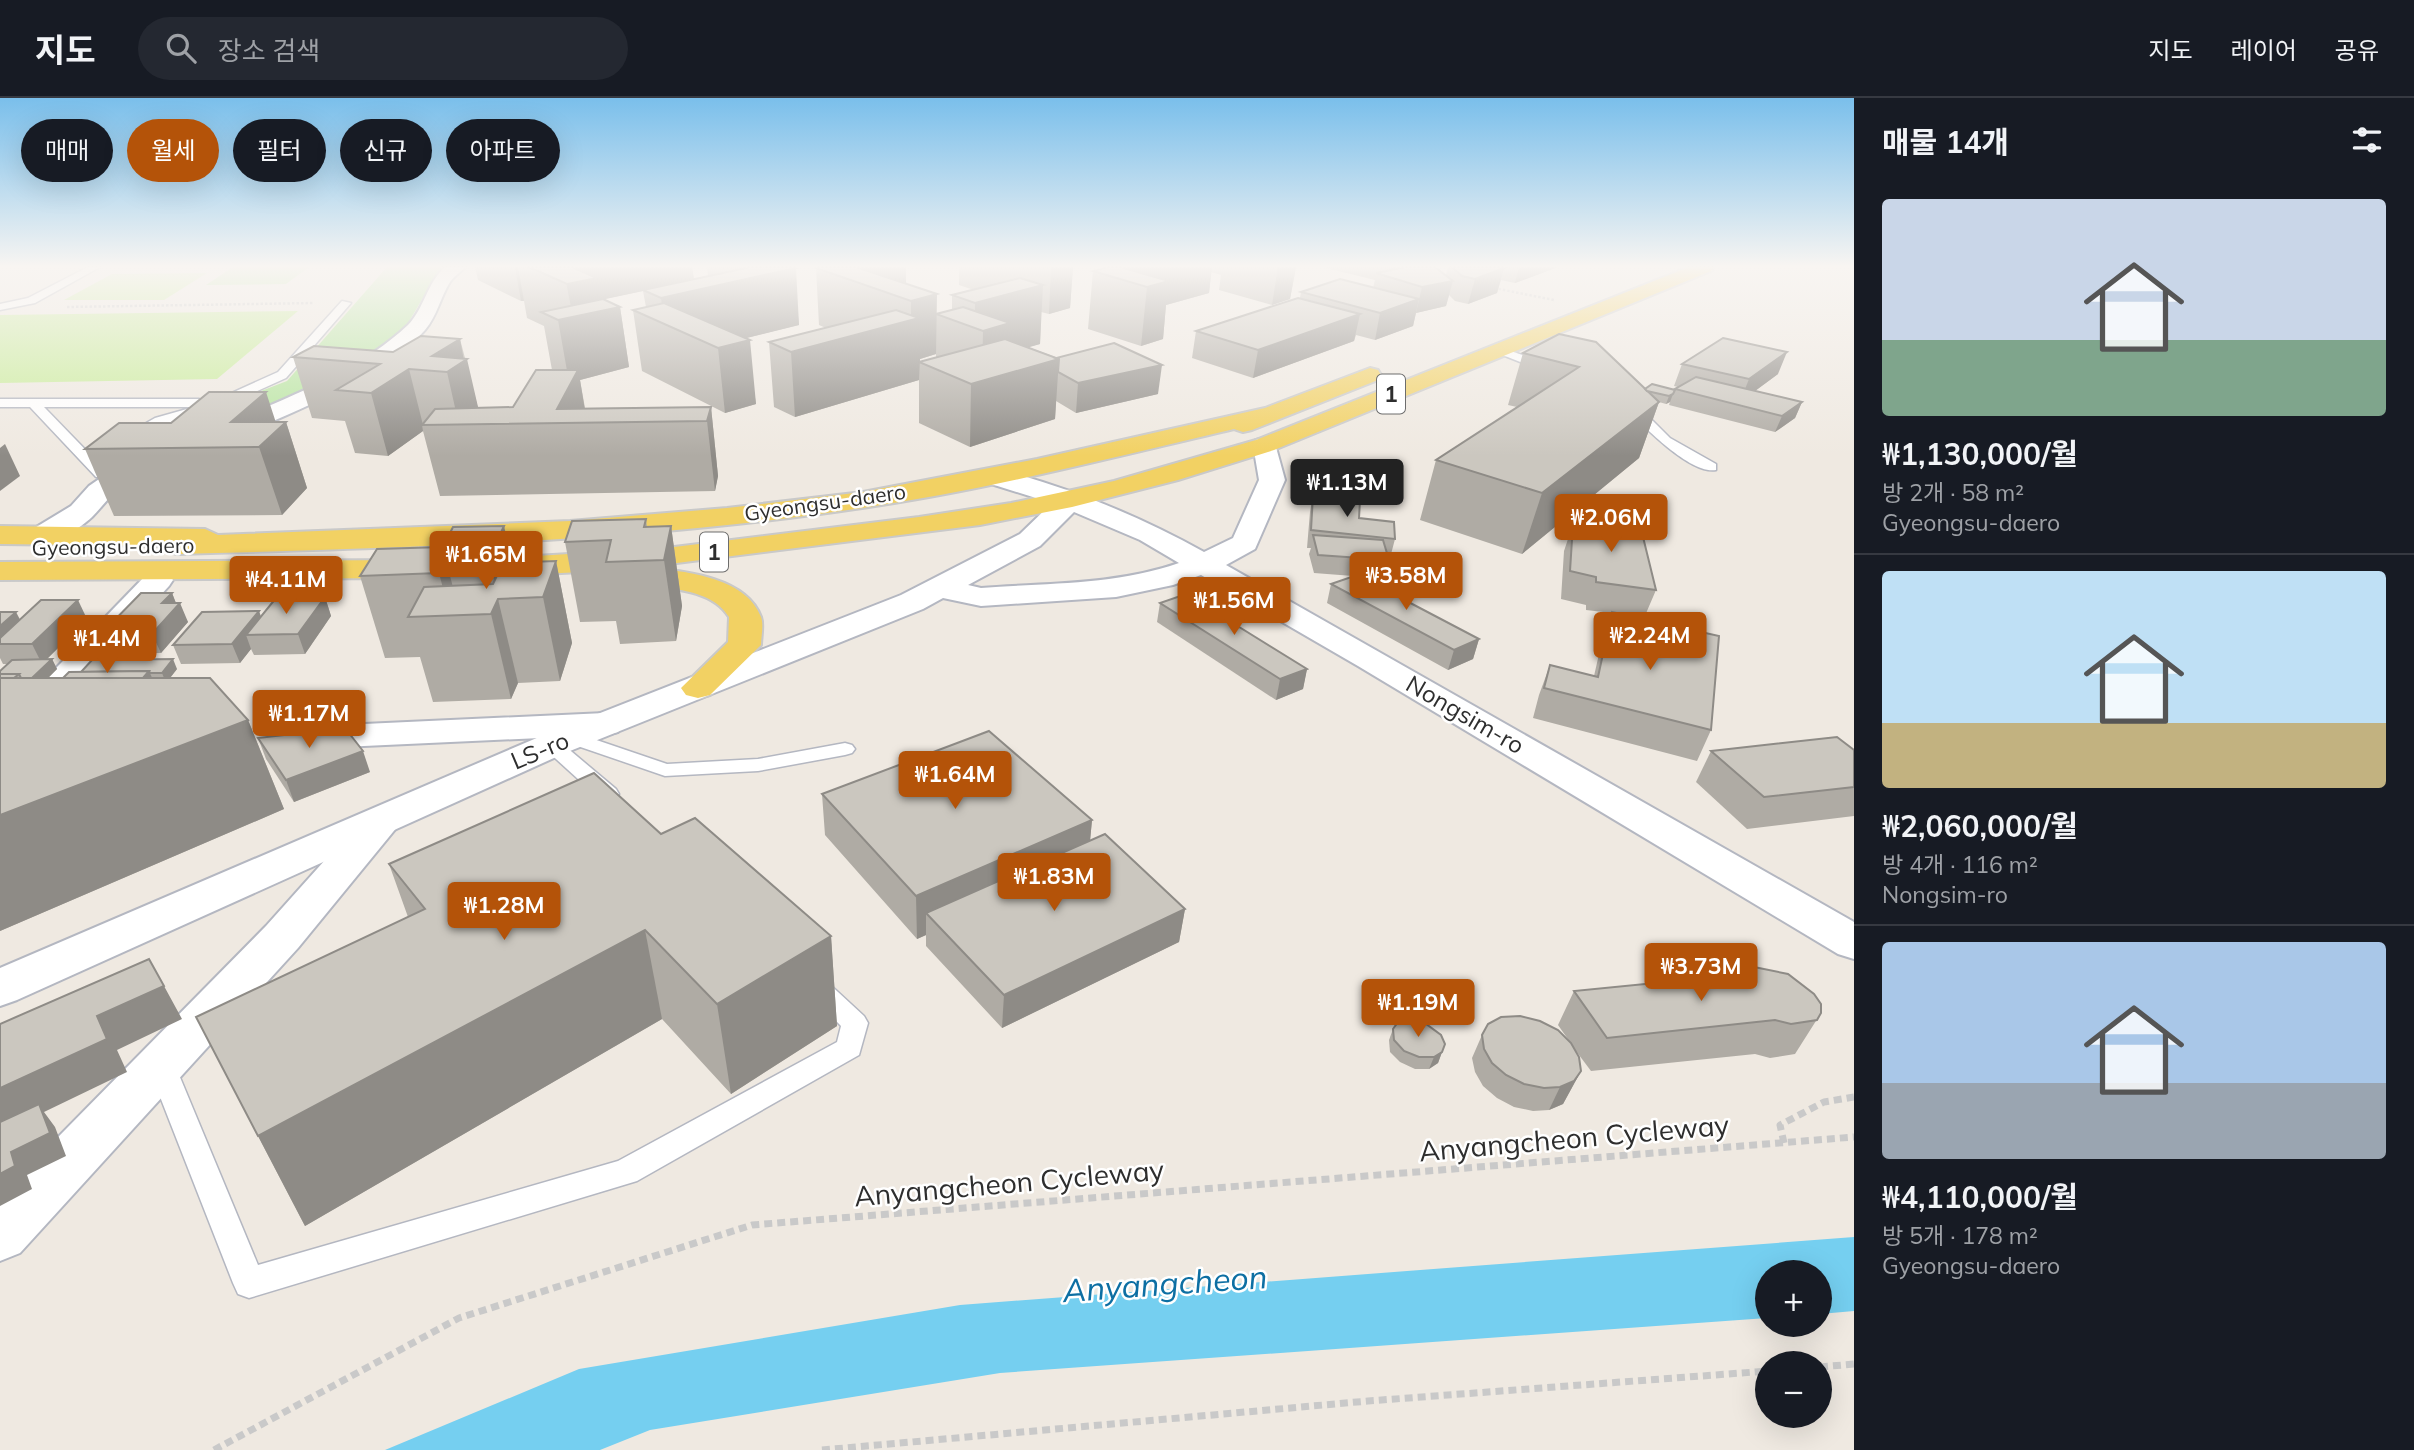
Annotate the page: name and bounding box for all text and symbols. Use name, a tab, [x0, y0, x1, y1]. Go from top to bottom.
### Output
search box	[138, 17, 628, 80]
text: 지도	[35, 29, 96, 70]
icon: search	[162, 29, 200, 67]
text: 장소 검색	[218, 34, 320, 67]
text: 지도	[2148, 35, 2193, 65]
text: 레이어	[2231, 35, 2297, 65]
text: 공유	[2335, 35, 2379, 65]
chip: 매매	[21, 119, 113, 182]
chip: 월세	[127, 119, 219, 182]
chip: 필터	[233, 119, 326, 182]
chip: 신규	[340, 119, 432, 182]
chip: 아파트	[446, 119, 560, 182]
icon: filters	[2348, 121, 2386, 159]
text: 매물 14개	[1882, 123, 2009, 161]
icon: home	[2071, 244, 2197, 370]
road number: 1	[1377, 374, 1405, 414]
text: ₩1,130,000/월	[1882, 435, 2078, 473]
pin: ₩1.13M	[1290, 460, 1404, 519]
text: ₩1.13M	[1307, 467, 1387, 496]
street label: Gyeongsu-daero	[743, 478, 907, 526]
text: 방 2개 · 58 m²	[1882, 478, 2024, 507]
pin: ₩2.06M	[1554, 494, 1668, 554]
text: ₩2.06M	[1571, 502, 1651, 531]
text: Gyeongsu-daero	[1882, 508, 2060, 537]
street label: Gyeongsu-daero	[31, 532, 195, 560]
pin: ₩1.65M	[429, 532, 543, 591]
road number: 1	[700, 533, 728, 572]
text: ₩1.65M	[446, 539, 526, 568]
pin: ₩3.58M	[1349, 552, 1463, 612]
pin: ₩4.11M	[229, 556, 343, 616]
text: ₩3.58M	[1366, 560, 1446, 589]
text: ₩4.11M	[246, 564, 326, 593]
pin: ₩1.56M	[1177, 578, 1291, 637]
text: ₩1.56M	[1194, 585, 1274, 614]
pin: ₩2.24M	[1593, 612, 1707, 672]
pin: ₩1.4M	[58, 616, 156, 675]
icon: home	[2071, 616, 2197, 742]
text: ₩2.24M	[1610, 620, 1690, 649]
text: ₩1.4M	[73, 623, 141, 652]
street label: Nongsim-ro	[1401, 668, 1530, 760]
pin: ₩1.17M	[252, 690, 366, 750]
text: ₩1.17M	[269, 698, 349, 727]
street label: LS-ro	[506, 725, 573, 776]
pin: ₩1.64M	[898, 752, 1012, 811]
text: ₩1.64M	[915, 759, 995, 788]
text: ₩2,060,000/월	[1882, 807, 2078, 845]
text: 방 4개 · 116 m²	[1882, 850, 2038, 879]
pin: ₩1.83M	[997, 854, 1111, 913]
text: ₩1.83M	[1014, 861, 1094, 890]
text: Nongsim-ro	[1882, 880, 2008, 909]
pin: ₩1.28M	[447, 882, 561, 942]
text: ₩1.28M	[464, 890, 544, 919]
pin: ₩3.73M	[1644, 944, 1758, 1003]
text: ₩3.73M	[1661, 951, 1741, 980]
pin: ₩1.19M	[1361, 979, 1475, 1039]
text: ₩1.19M	[1378, 987, 1458, 1016]
icon: home	[2071, 987, 2197, 1113]
street label: Anyangcheon Cycleway	[1417, 1107, 1731, 1168]
street label: Anyangcheon Cycleway	[852, 1152, 1166, 1213]
text: ₩4,110,000/월	[1882, 1178, 2078, 1216]
text: 방 5개 · 178 m²	[1882, 1221, 2038, 1250]
text: Gyeongsu-daero	[1882, 1251, 2060, 1280]
water label: Anyangcheon	[1060, 1256, 1269, 1310]
map controls	[1755, 1260, 1832, 1428]
button: +	[1755, 1260, 1832, 1337]
button: −	[1755, 1351, 1832, 1428]

